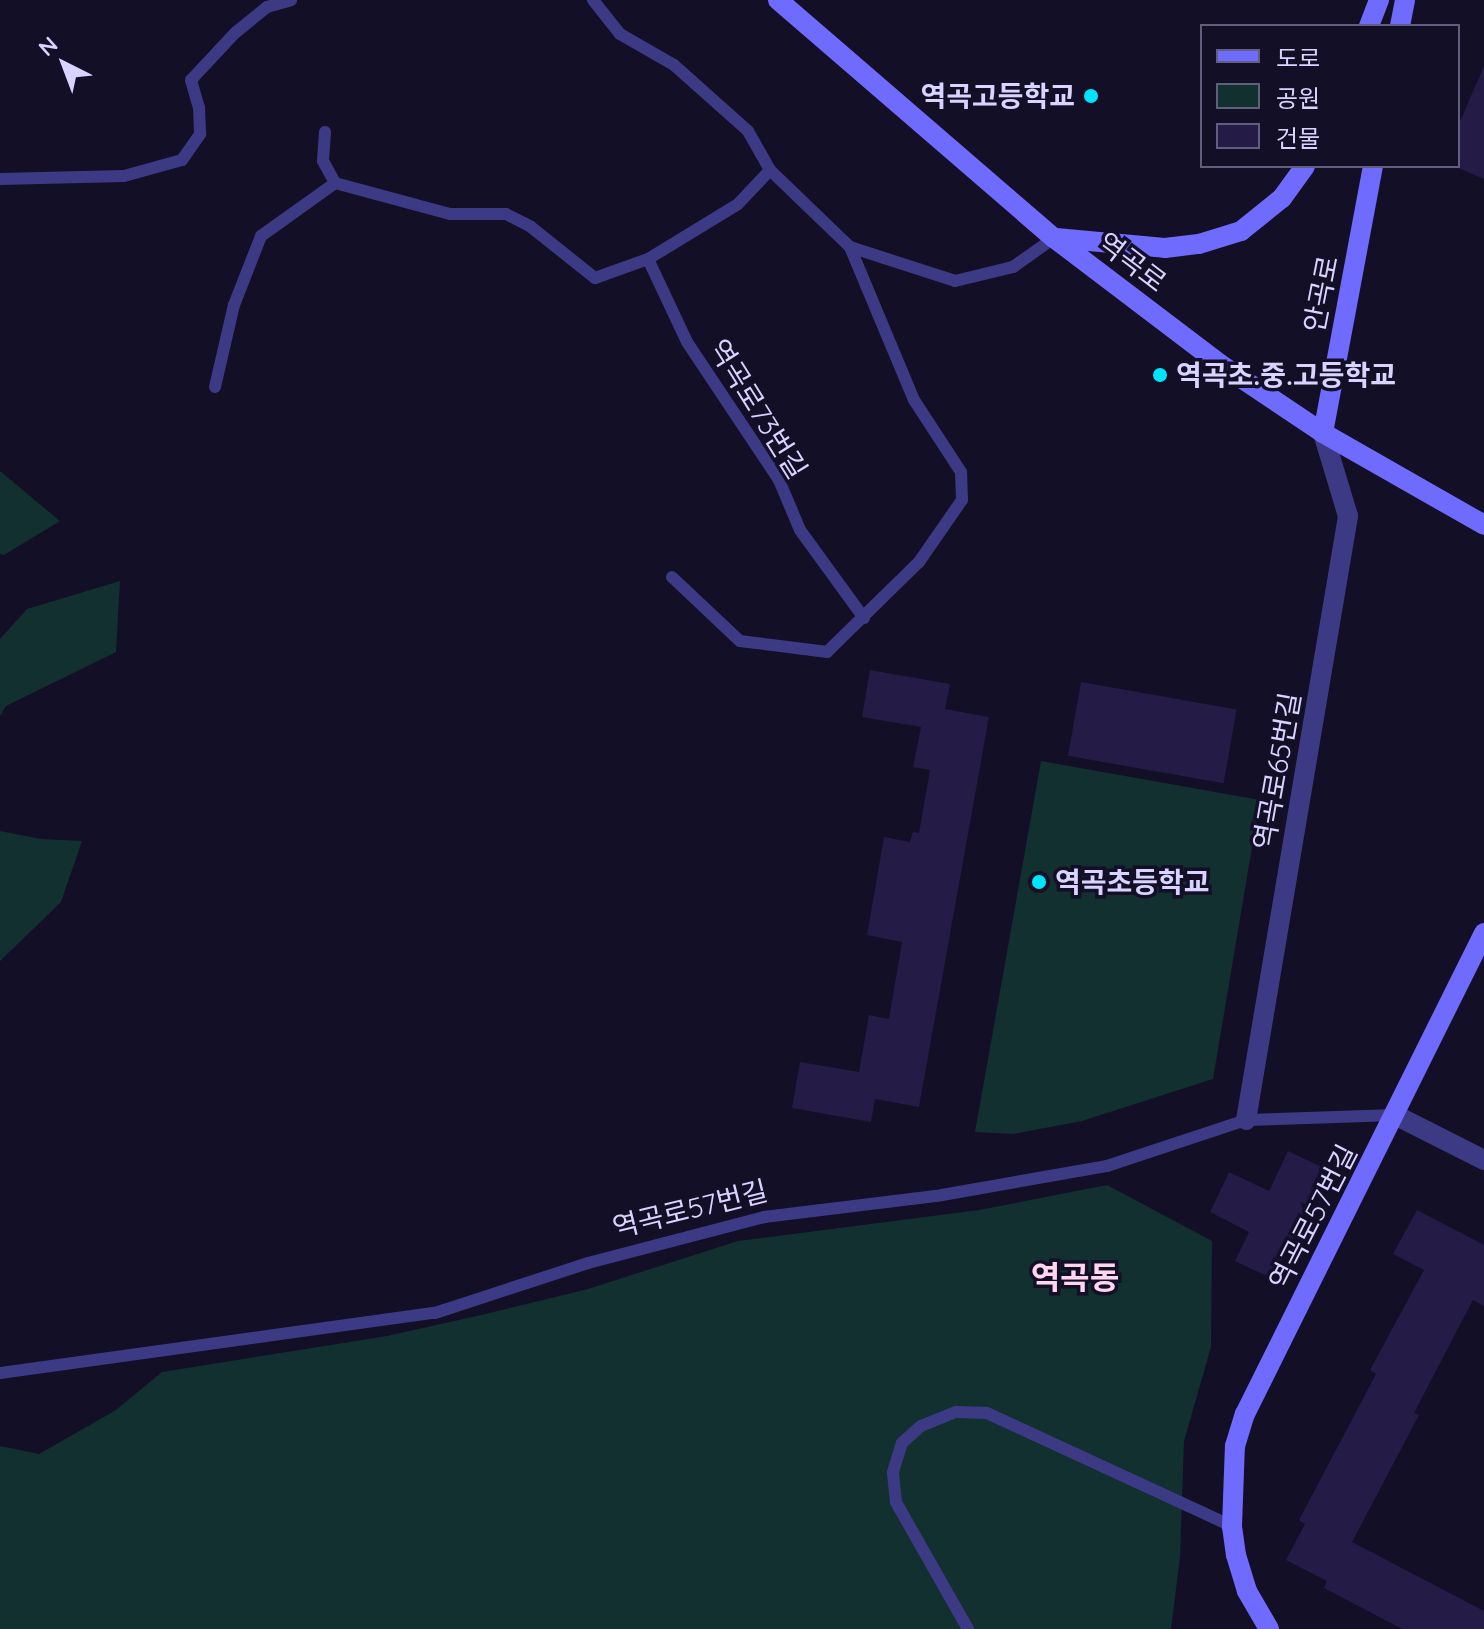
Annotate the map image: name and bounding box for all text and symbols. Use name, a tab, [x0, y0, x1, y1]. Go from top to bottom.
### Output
north arrow	[24, 24, 104, 104]
legend	[1200, 24, 1460, 168]
text: N	[33, 30, 63, 62]
text: 도로	[1276, 43, 1320, 73]
place label: 역곡고등학교	[920, 79, 1075, 113]
text: 공원	[1276, 83, 1320, 113]
marker: 역곡고등학교	[1082, 87, 1100, 105]
text: 건물	[1276, 123, 1320, 153]
street label: 역곡로	[1091, 225, 1173, 299]
street label: 안곡로	[1297, 253, 1345, 335]
street label: 역곡로73번길	[702, 333, 814, 485]
place label: 역곡초.중.고등학교	[1176, 358, 1396, 392]
marker: 역곡초.중.고등학교	[1151, 366, 1169, 384]
street label: 역곡로65번길	[1247, 690, 1307, 852]
place label: 역곡초등학교	[1055, 865, 1210, 899]
marker: 역곡초등학교	[1030, 873, 1048, 891]
street label: 역곡로57번길	[1262, 1139, 1364, 1295]
street label: 역곡로57번길	[609, 1174, 771, 1244]
district label: 역곡동	[1031, 1258, 1119, 1296]

